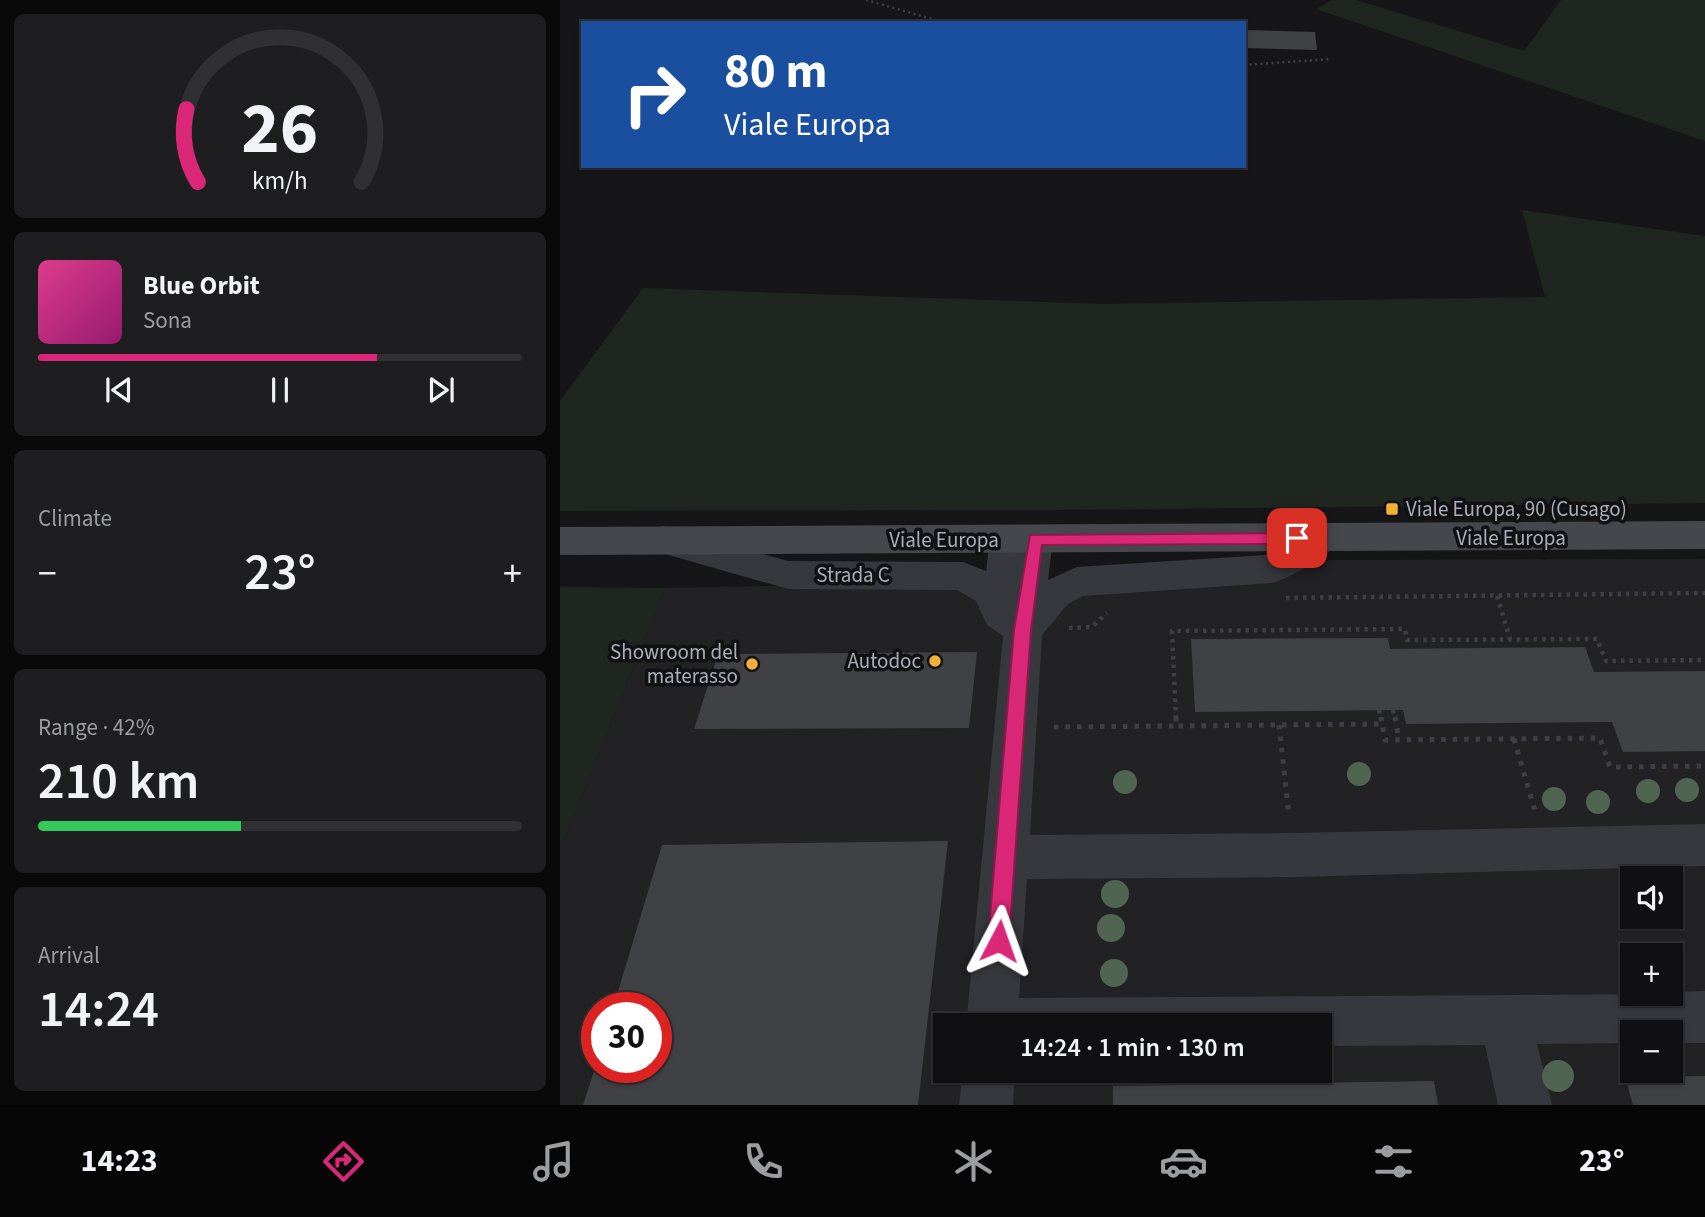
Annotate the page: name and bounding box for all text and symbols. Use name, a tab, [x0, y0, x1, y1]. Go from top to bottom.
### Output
text: 80 m	[724, 37, 828, 107]
icon: right	[609, 49, 700, 140]
text: 26	[242, 77, 318, 181]
text: Viale Europa	[724, 102, 891, 148]
text: km/h	[252, 163, 308, 199]
text: Blue Orbit	[143, 267, 260, 304]
text: Sona	[143, 304, 192, 337]
icon: previous	[100, 371, 138, 409]
icon: pause	[261, 371, 299, 409]
icon: next	[422, 371, 460, 409]
place label: Viale Europa, 90 (Cusago)	[1406, 494, 1627, 524]
marker: Viale Europa, 90 (Cusago)	[1384, 501, 1400, 517]
text: Climate	[38, 502, 112, 535]
pin	[1267, 508, 1327, 568]
icon: arrive	[1278, 519, 1316, 557]
street label: Viale Europa	[1456, 523, 1566, 553]
street label: Viale Europa	[889, 525, 999, 555]
text: 23°	[244, 536, 316, 610]
text: −	[38, 547, 57, 601]
text: +	[503, 547, 522, 601]
street label: Strada C	[816, 560, 890, 590]
place label: Showroom del materasso	[610, 637, 738, 691]
place label: Autodoc	[848, 646, 921, 676]
marker: Autodoc	[927, 653, 943, 669]
marker: Showroom del materasso	[744, 656, 760, 672]
text: Range · 42%	[38, 711, 155, 744]
text: 210 km	[38, 745, 199, 819]
map controls	[1620, 866, 1683, 1083]
button: sound	[1620, 866, 1683, 929]
position arrow	[962, 904, 1036, 978]
text: Arrival	[38, 939, 100, 972]
button: +	[1620, 943, 1683, 1006]
text: 14:24	[38, 973, 159, 1047]
speed limit sign: 30	[581, 992, 672, 1083]
button: −	[1620, 1020, 1683, 1083]
text: 14:24 · 1 min · 130 m	[1020, 1029, 1245, 1066]
icon: directions	[319, 1137, 368, 1186]
icon: music	[529, 1137, 578, 1186]
icon: phone	[739, 1137, 788, 1186]
icon: climate	[949, 1137, 998, 1186]
icon: car	[1159, 1137, 1208, 1186]
icon: filters	[1369, 1137, 1418, 1186]
text: 14:23	[81, 1138, 158, 1184]
text: 23°	[1579, 1138, 1624, 1184]

